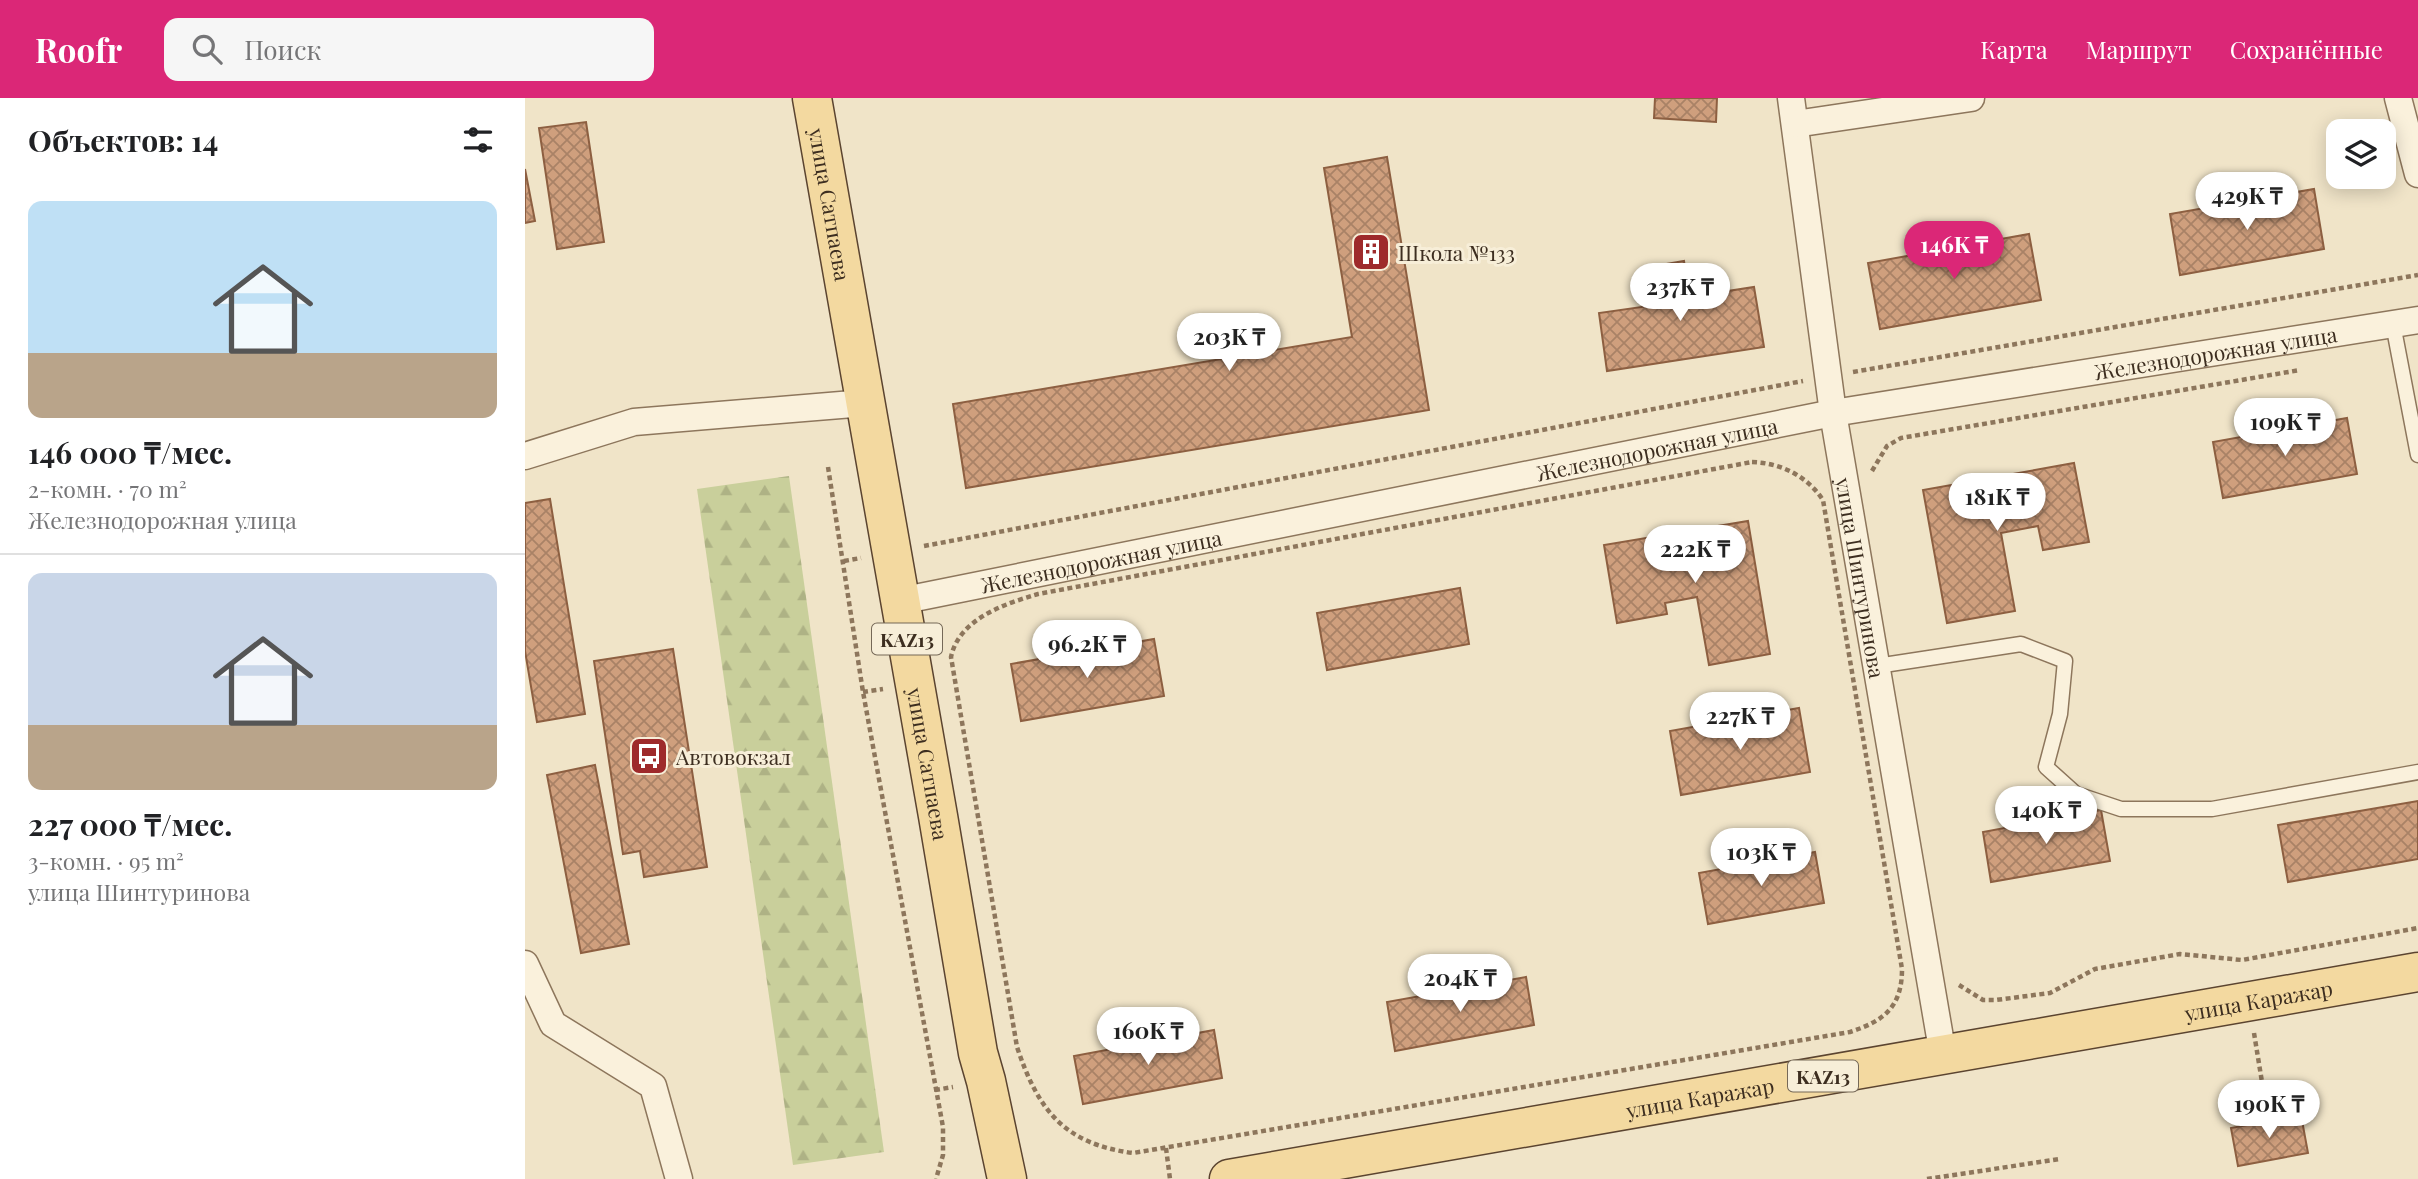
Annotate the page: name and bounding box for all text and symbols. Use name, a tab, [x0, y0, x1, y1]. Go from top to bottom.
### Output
search box	[164, 18, 654, 81]
text: Roofr	[35, 27, 122, 71]
icon: search	[188, 30, 226, 68]
text: Поиск	[244, 32, 321, 67]
text: Карта	[1980, 33, 2048, 65]
text: Маршрут	[2086, 33, 2192, 65]
text: Сохранённые	[2230, 33, 2383, 65]
map controls	[2326, 119, 2396, 189]
button: layers	[2326, 119, 2396, 189]
text: Объектов: 14	[28, 120, 218, 160]
icon: filters	[459, 121, 497, 159]
street label: улица Сатпаева	[803, 125, 858, 283]
pin: 429K ₸	[2190, 172, 2304, 232]
text: 429K ₸	[2211, 179, 2283, 210]
pin: 146K ₸	[1897, 222, 2011, 281]
text: 146K ₸	[1920, 228, 1988, 259]
building icon: Школа №133	[1350, 231, 1392, 273]
place label: Школа №133	[1398, 238, 1515, 266]
icon: home	[200, 246, 326, 372]
pin: 237K ₸	[1623, 264, 1737, 323]
text: 237K ₸	[1646, 270, 1714, 301]
pin: 203K ₸	[1172, 314, 1286, 373]
street label: Железнодорожная улица	[2092, 319, 2339, 385]
text: 203K ₸	[1193, 320, 1265, 351]
pin: 109K ₸	[2228, 398, 2342, 458]
text: 109K ₸	[2250, 405, 2320, 436]
street label: Железнодорожная улица	[1534, 410, 1780, 486]
text: 146 000 ₸/мес.	[28, 432, 232, 472]
text: 2-комн. · 70 m²	[28, 473, 187, 504]
street label: улица Шинтуринова	[1830, 474, 1892, 681]
pin: 181K ₸	[1940, 474, 2054, 533]
text: 181K ₸	[1965, 480, 2029, 511]
text: Железнодорожная улица	[28, 504, 297, 535]
street label: Железнодорожная улица	[978, 522, 1225, 598]
pin: 222K ₸	[1638, 526, 1752, 585]
text: 222K ₸	[1660, 532, 1730, 563]
icon: home	[200, 618, 326, 744]
pin: 96.2K ₸	[1022, 620, 1152, 680]
road number: KAZ13	[872, 624, 942, 654]
text: 96.2K ₸	[1048, 627, 1126, 658]
street label: улица Сатпаева	[902, 684, 956, 843]
pin: 227K ₸	[1683, 692, 1797, 752]
text: 227K ₸	[1706, 699, 1774, 730]
bus stop icon: Автовокзал	[628, 735, 670, 777]
place label: Автовокзал	[675, 742, 791, 770]
pin: 140K ₸	[1989, 786, 2103, 846]
text: 140K ₸	[2011, 793, 2081, 824]
text: 227 000 ₸/мес.	[28, 804, 232, 844]
pin: 103K ₸	[1704, 828, 1818, 888]
text: 103K ₸	[1727, 835, 1796, 866]
text: 3-комн. · 95 m²	[28, 845, 184, 876]
text: улица Шинтуринова	[28, 876, 250, 907]
pin: 204K ₸	[1403, 954, 1517, 1014]
text: 204K ₸	[1424, 961, 1496, 992]
street label: улица Каражар	[2181, 973, 2335, 1027]
pin: 160K ₸	[1091, 1007, 1205, 1067]
text: 160K ₸	[1113, 1014, 1183, 1045]
road number: KAZ13	[1788, 1060, 1858, 1092]
street label: улица Каражар	[1623, 1070, 1776, 1124]
pin: 190K ₸	[2212, 1080, 2326, 1140]
text: 190K ₸	[2234, 1087, 2304, 1118]

